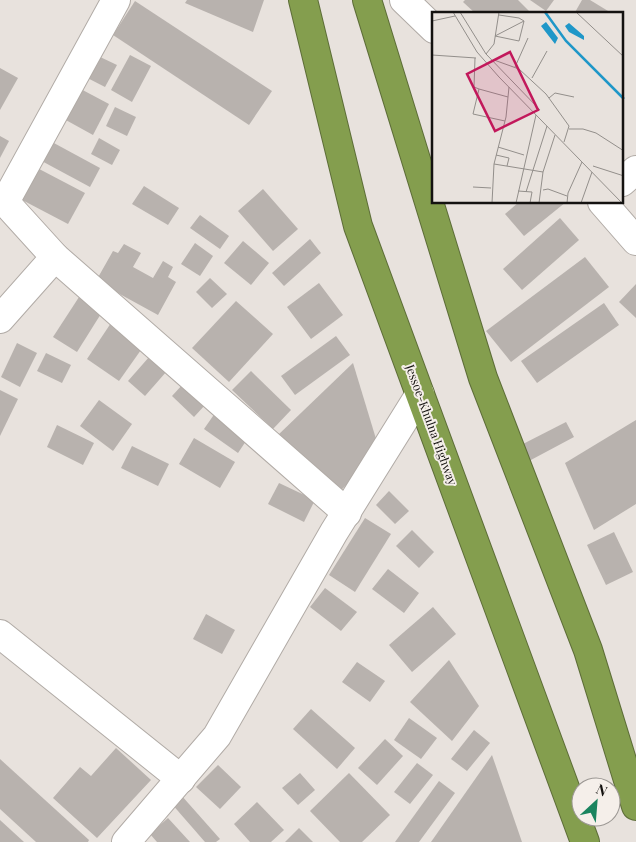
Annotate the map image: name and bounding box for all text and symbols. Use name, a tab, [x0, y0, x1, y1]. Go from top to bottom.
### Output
inset map	[432, 12, 624, 204]
street label: Jessoe-Khulna Highway	[402, 361, 461, 487]
north arrow	[571, 777, 621, 827]
text: N	[593, 779, 611, 801]

